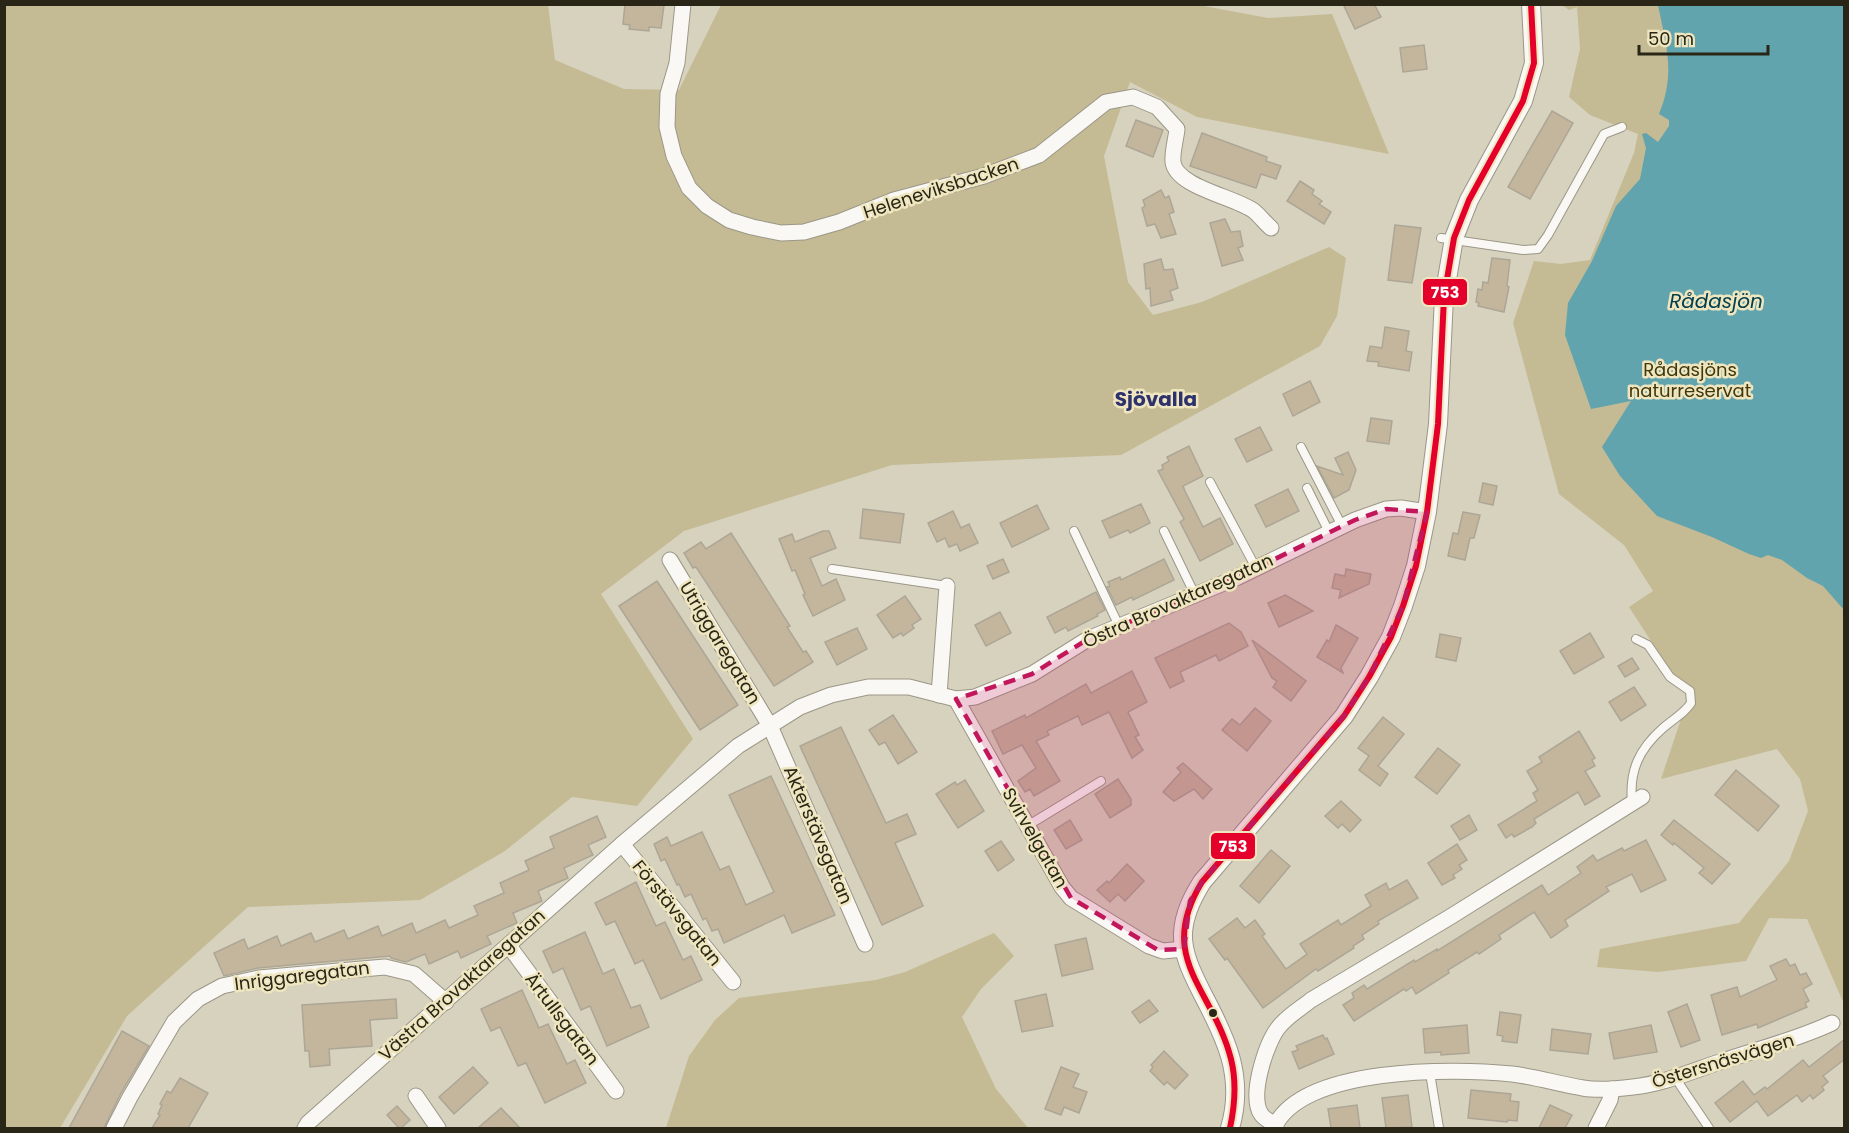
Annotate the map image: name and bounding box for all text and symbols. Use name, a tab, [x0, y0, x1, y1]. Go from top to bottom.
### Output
scale bar	[1639, 18, 1768, 56]
text: 50 m	[1648, 26, 1694, 51]
street label: Heleneviksbacken	[860, 151, 1022, 224]
line badge: 753	[1422, 278, 1468, 306]
text: 753	[1431, 281, 1459, 304]
water label: Rådasjön	[1669, 287, 1763, 315]
park label: Rådasjöns naturreservat	[1629, 357, 1751, 403]
district label: Sjövalla	[1115, 385, 1197, 413]
street label: Östra Brovaktaregatan	[1079, 547, 1277, 654]
street label: Utriggaregatan	[674, 577, 767, 709]
street label: Akterstävsgatan	[778, 762, 859, 908]
street label: Svirvelgatan	[997, 783, 1074, 893]
line badge: 753	[1210, 832, 1256, 860]
text: 753	[1219, 835, 1247, 858]
street label: Förstävsgatan	[627, 854, 728, 971]
street label: Västra Brovaktaregatan	[373, 903, 550, 1066]
street label: Inriggaregatan	[233, 955, 371, 996]
street label: Ärtullsgatan	[519, 967, 605, 1070]
unlabelled marker	[1207, 1007, 1219, 1019]
street label: Östersnäsvägen	[1649, 1027, 1797, 1094]

